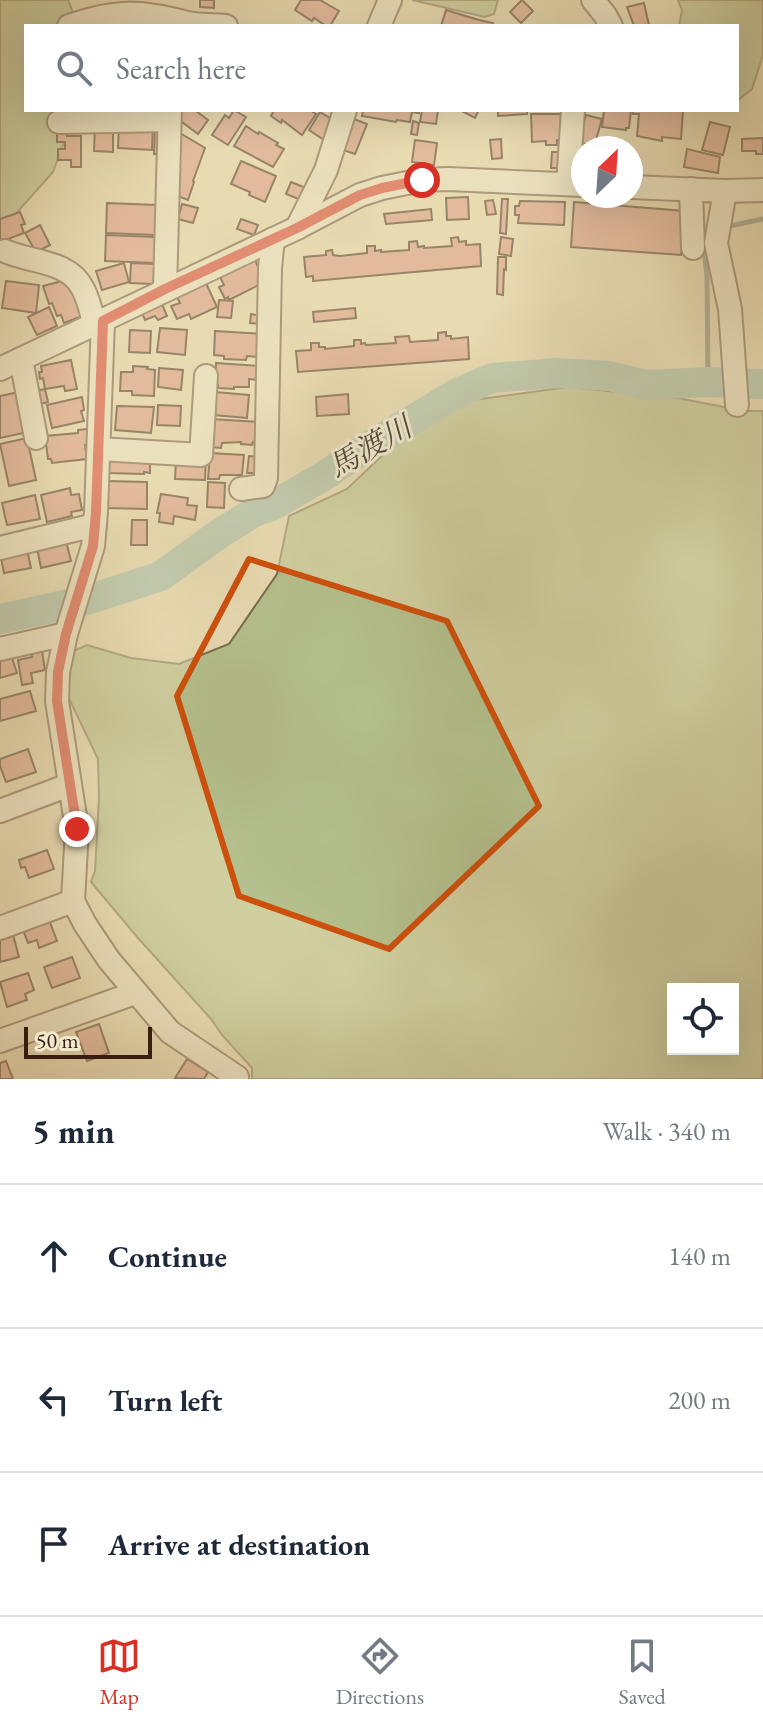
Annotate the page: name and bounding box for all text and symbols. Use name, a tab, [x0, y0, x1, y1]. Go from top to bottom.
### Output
search box	[24, 24, 739, 112]
icon: search	[52, 46, 96, 90]
text: Search here	[116, 49, 246, 88]
north arrow	[571, 136, 643, 208]
route start	[404, 162, 440, 198]
water label: 馬渡川	[321, 406, 421, 486]
route end	[59, 811, 95, 847]
map controls	[667, 983, 739, 1055]
button: locate	[667, 983, 739, 1055]
scale bar	[24, 1023, 152, 1059]
text: 50 m	[36, 1026, 79, 1055]
text: 5 min	[32, 1109, 115, 1153]
text: Walk · 340 m	[603, 1114, 731, 1148]
icon: ahead	[32, 1234, 76, 1278]
text: Continue	[108, 1237, 227, 1276]
text: 140 m	[668, 1239, 731, 1273]
icon: left	[32, 1378, 76, 1422]
text: Turn left	[108, 1381, 222, 1420]
text: 200 m	[668, 1383, 731, 1417]
icon: arrive	[32, 1522, 76, 1566]
text: Arrive at destination	[108, 1525, 370, 1564]
tab: Map	[97, 1634, 141, 1711]
tab: Directions	[336, 1634, 424, 1711]
tab: Saved	[619, 1634, 666, 1711]

